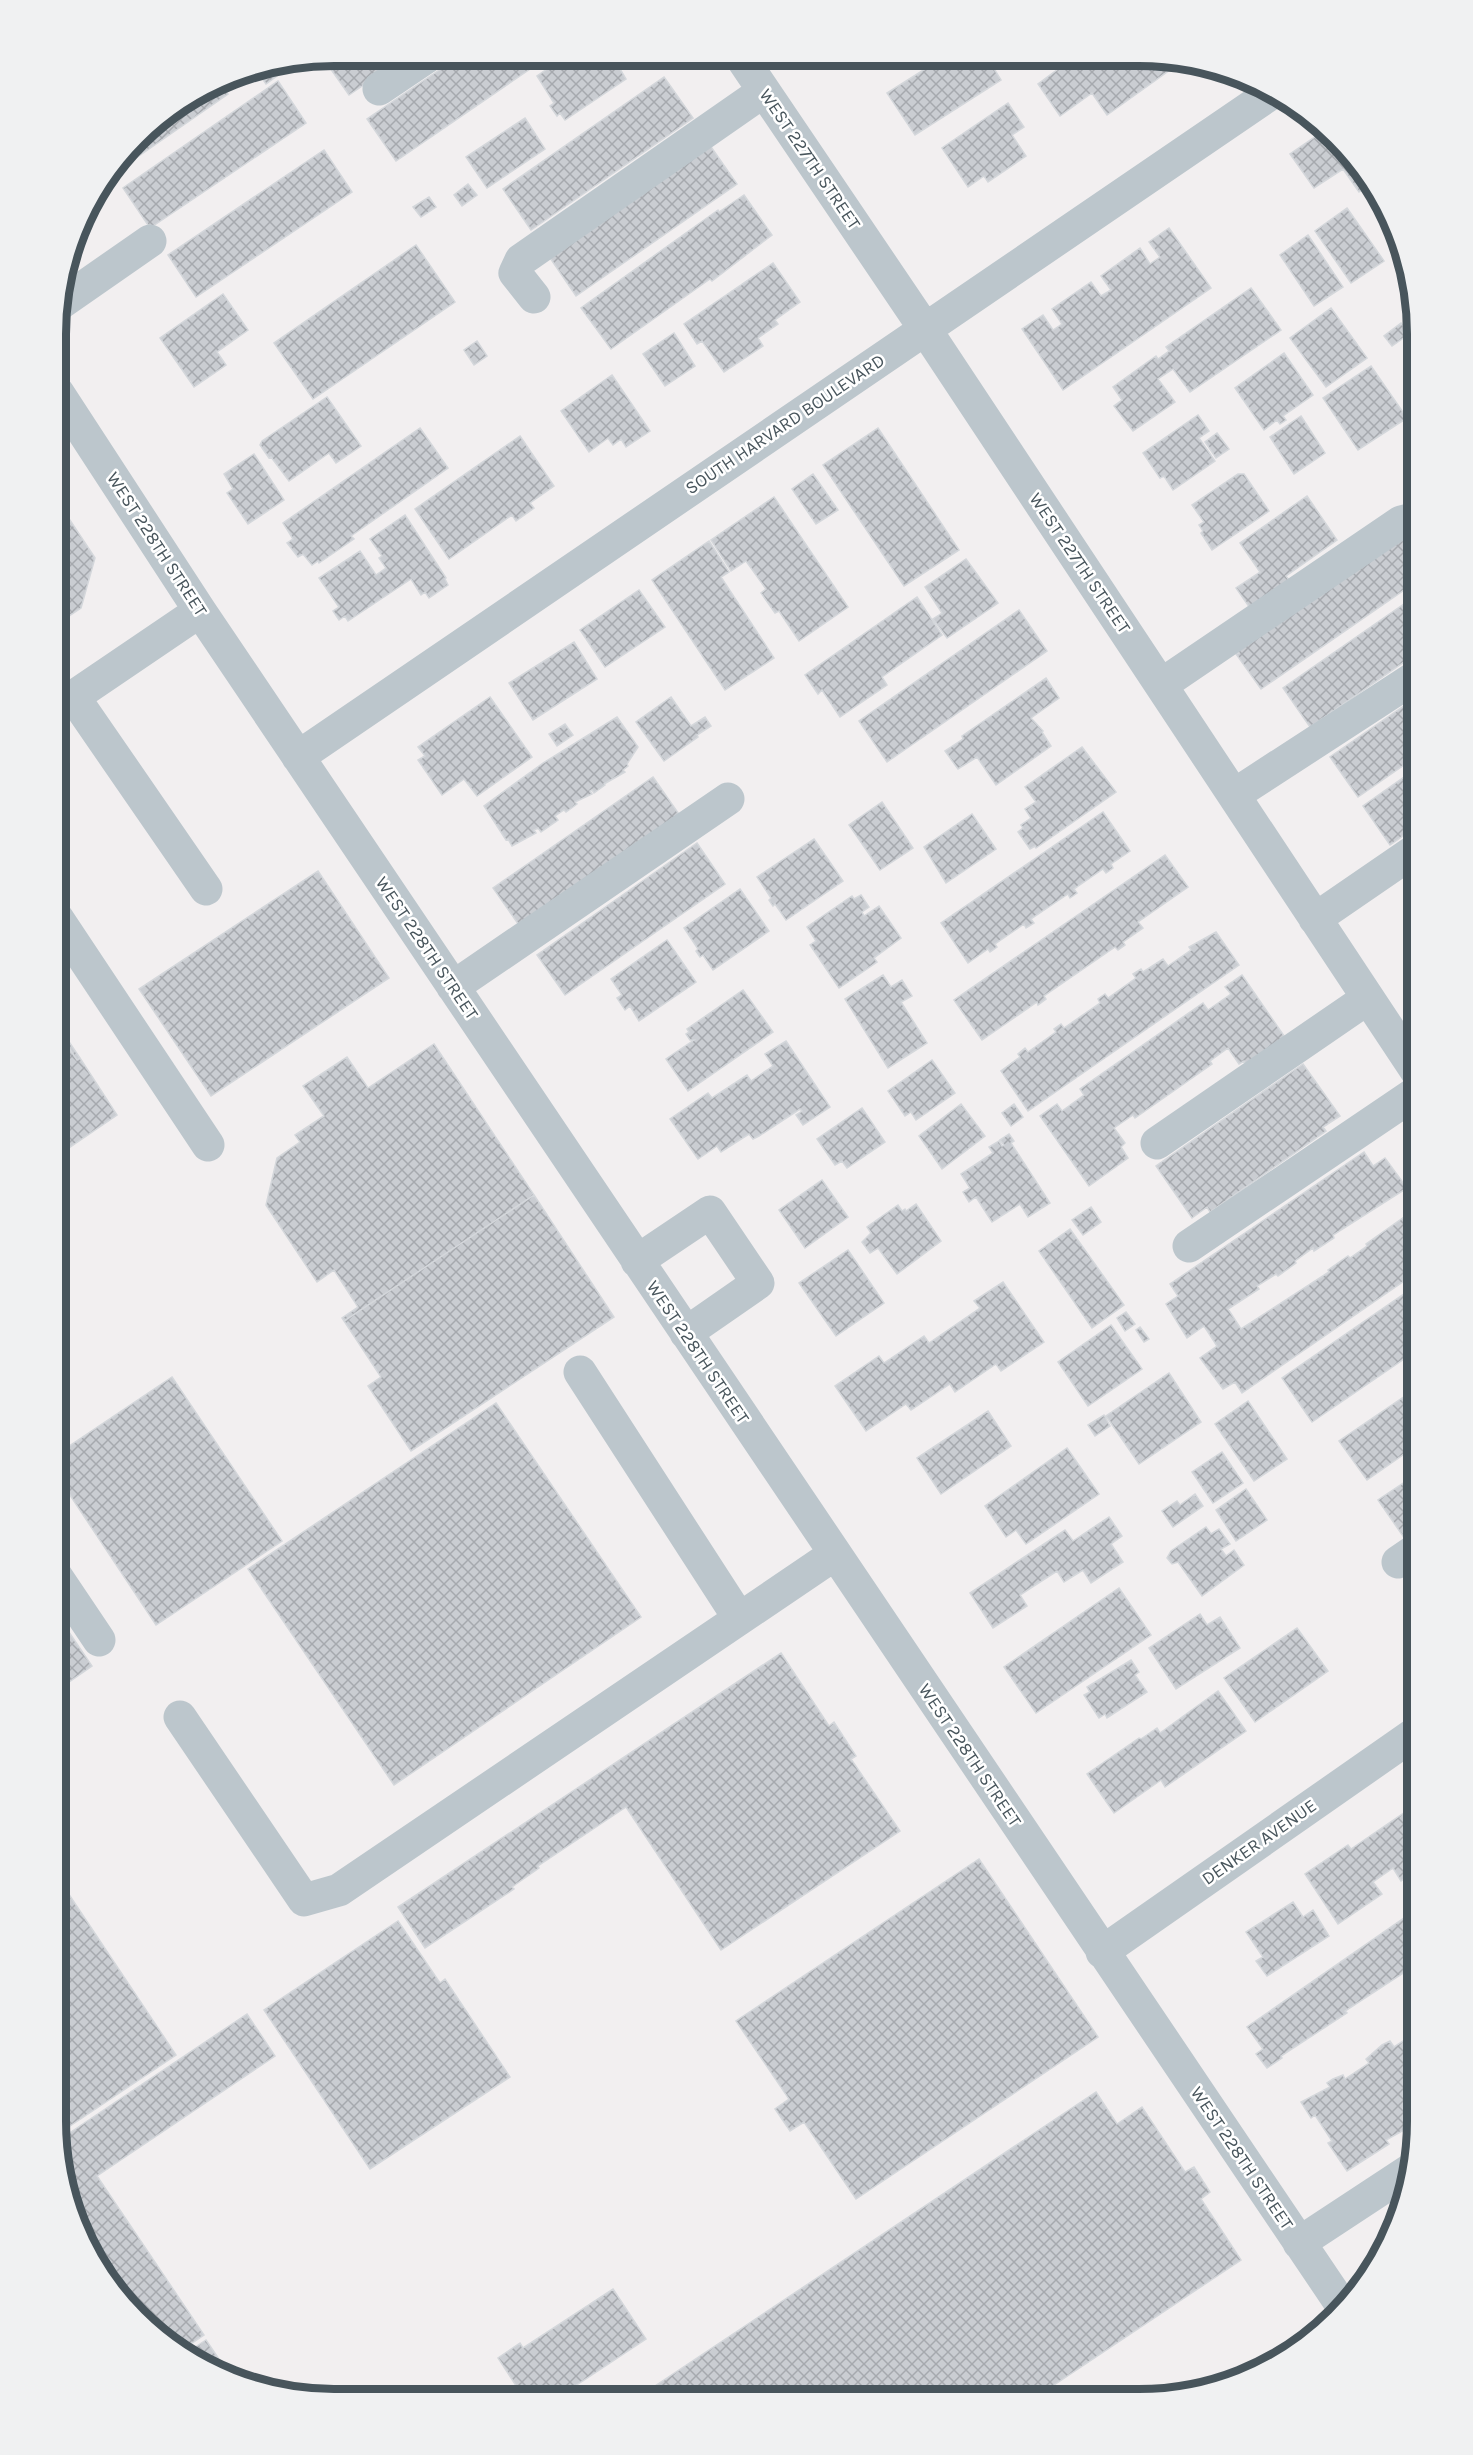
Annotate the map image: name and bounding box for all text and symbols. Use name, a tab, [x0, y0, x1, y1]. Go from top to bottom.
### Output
street label: WEST 227TH STREET	[755, 84, 865, 234]
street label: SOUTH HARVARD BOULEVARD	[681, 349, 889, 499]
street label: WEST 228TH STREET	[102, 468, 212, 620]
street label: WEST 227TH STREET	[1025, 488, 1135, 638]
street label: WEST 228TH STREET	[371, 872, 483, 1024]
street label: WEST 228TH STREET	[642, 1276, 754, 1428]
street label: WEST 228TH STREET	[914, 1679, 1026, 1831]
street label: DENKER AVENUE	[1197, 1794, 1321, 1890]
street label: WEST 228TH STREET	[1186, 2082, 1298, 2234]

